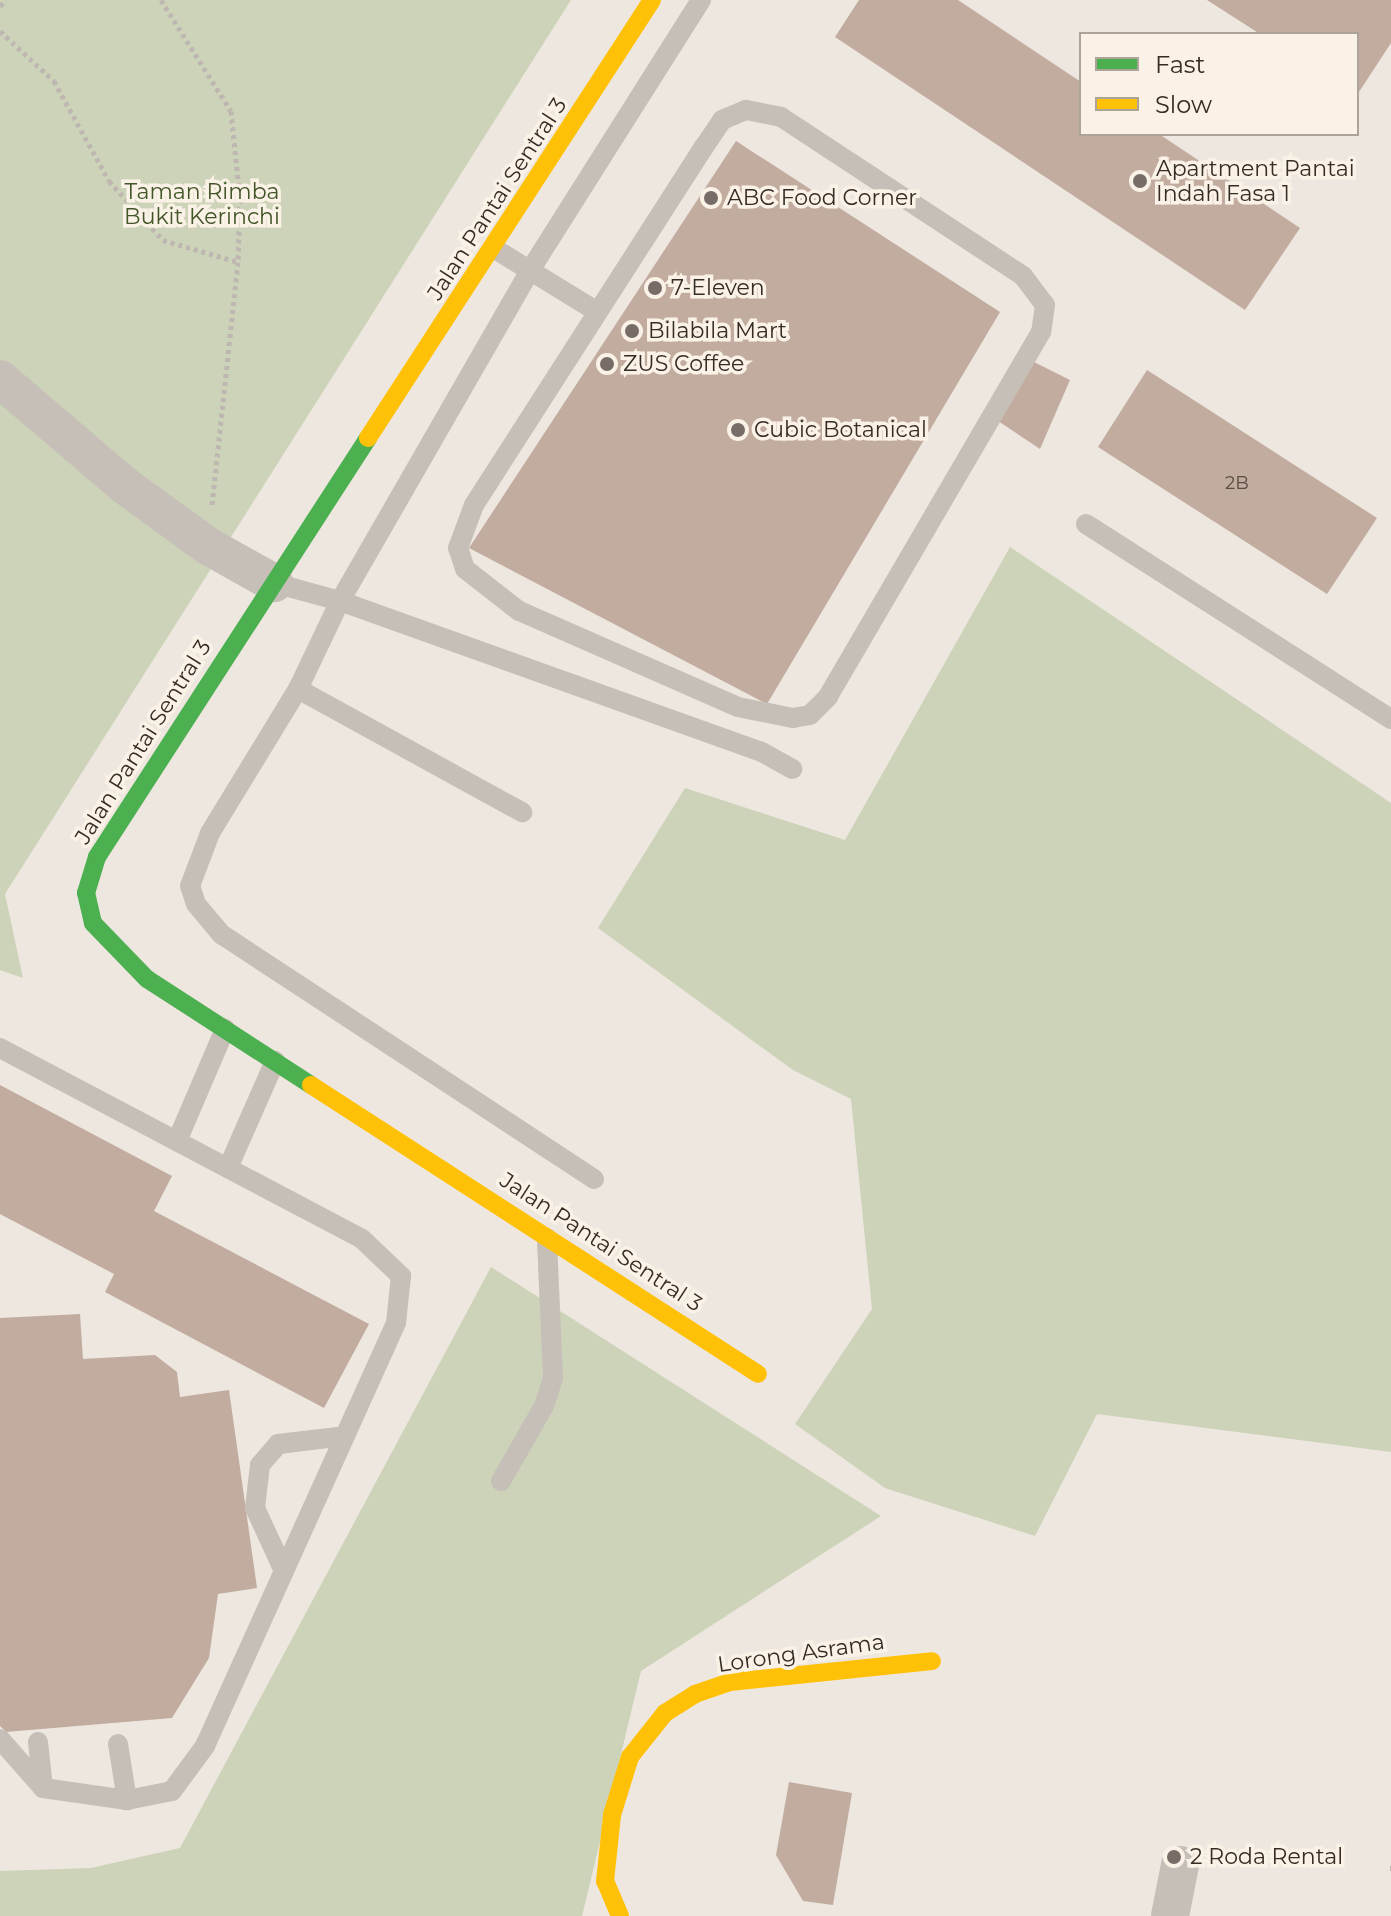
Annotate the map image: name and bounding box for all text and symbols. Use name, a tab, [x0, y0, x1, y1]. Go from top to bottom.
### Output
legend	[1079, 32, 1359, 136]
text: Fast	[1155, 50, 1205, 79]
text: Slow	[1155, 90, 1212, 119]
street label: Jalan Pantai Sentral 3	[422, 93, 572, 305]
place label: Apartment Pantai Indah Fasa 1	[1156, 155, 1355, 206]
marker: Apartment Pantai Indah Fasa 1	[1131, 172, 1149, 190]
park label: Taman Rimba Bukit Kerinchi	[124, 178, 280, 230]
place label: ABC Food Corner	[727, 185, 917, 211]
marker: ABC Food Corner	[702, 189, 720, 207]
place label: 7-Eleven	[671, 275, 765, 301]
marker: 7-Eleven	[646, 279, 664, 297]
place label: Bilabila Mart	[648, 318, 787, 344]
marker: Bilabila Mart	[623, 322, 641, 340]
place label: ZUS Coffee	[623, 351, 744, 377]
marker: ZUS Coffee	[598, 355, 616, 373]
place label: Cubic Botanical	[754, 417, 927, 443]
marker: Cubic Botanical	[729, 421, 747, 439]
house number: 2B	[1225, 472, 1249, 494]
street label: Jalan Pantai Sentral 3	[69, 635, 217, 849]
street label: Jalan Pantai Sentral 3	[495, 1167, 707, 1317]
street label: Lorong Asrama	[716, 1628, 886, 1678]
place label: 2 Roda Rental	[1190, 1844, 1343, 1870]
marker: 2 Roda Rental	[1165, 1848, 1183, 1866]

